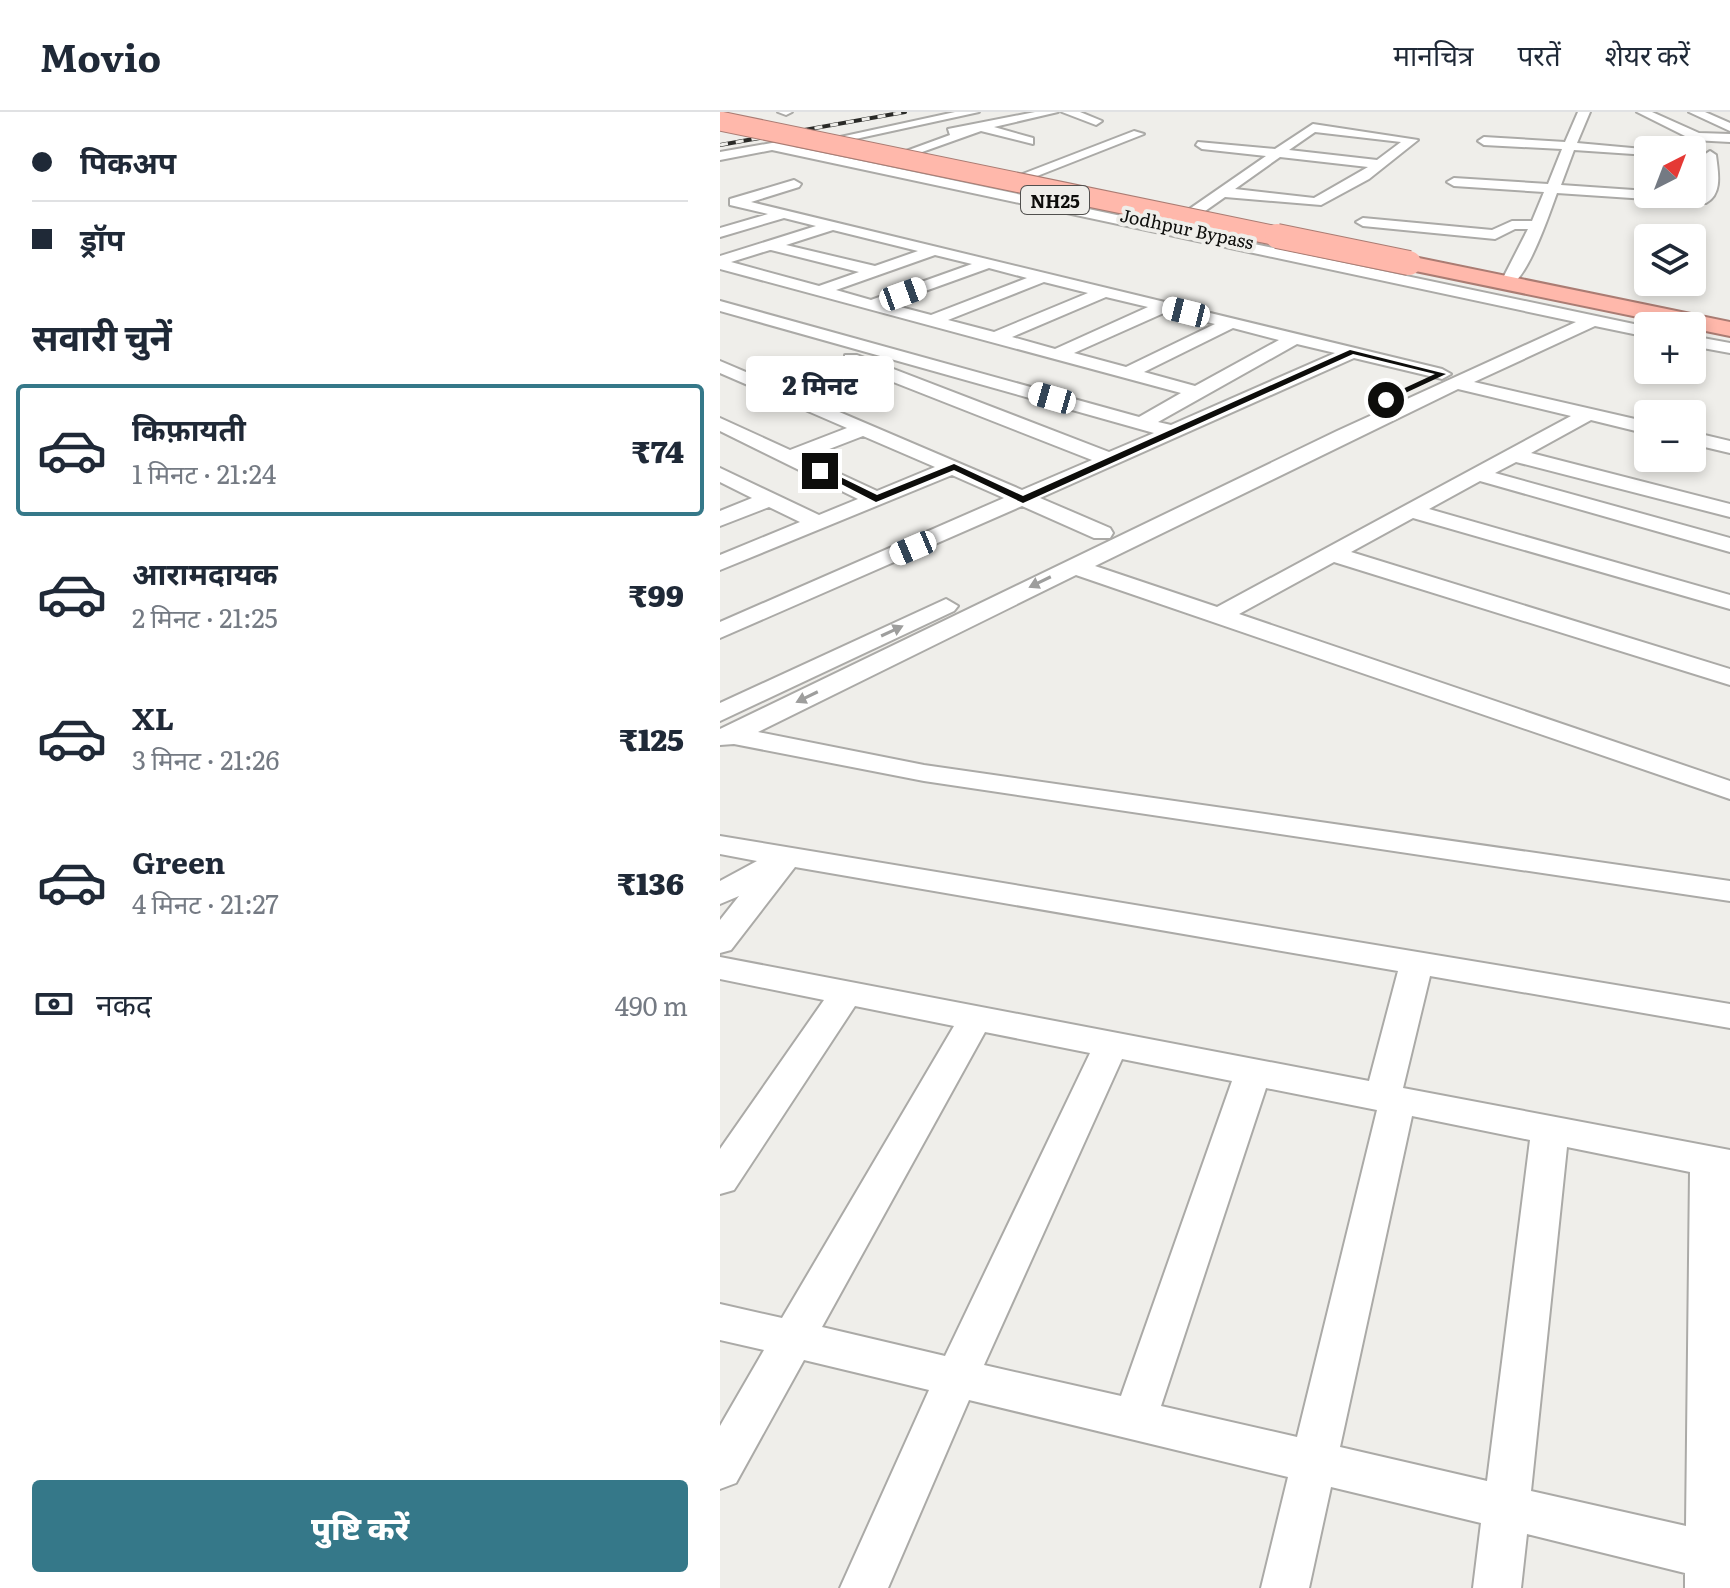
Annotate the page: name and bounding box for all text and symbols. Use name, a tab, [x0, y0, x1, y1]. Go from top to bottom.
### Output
text: Movio	[40, 27, 161, 84]
text: मानचित्र	[1393, 33, 1473, 75]
text: परतें	[1517, 33, 1561, 75]
text: शेयर करें	[1605, 33, 1690, 75]
north arrow	[1634, 136, 1706, 208]
map controls	[1634, 136, 1706, 472]
text: पिकअप	[80, 139, 176, 183]
road number: NH25	[1021, 186, 1089, 214]
street label: Jodhpur Bypass	[1118, 201, 1256, 255]
text: ड्रॉप	[80, 216, 124, 260]
button: layers	[1634, 224, 1706, 296]
car	[876, 275, 930, 313]
car	[1160, 295, 1212, 329]
text: सवारी चुनें	[32, 309, 172, 362]
button: +	[1634, 312, 1706, 384]
callout: 2 मिनट	[746, 355, 894, 411]
text: 2 मिनट	[782, 364, 858, 403]
car	[1026, 380, 1078, 416]
route start	[1368, 382, 1404, 418]
button: −	[1634, 400, 1706, 472]
text: किफ़ायती	[132, 406, 246, 450]
icon: car	[36, 414, 108, 486]
text: ₹74	[632, 428, 684, 472]
text: 1 मिनट · 21:24	[132, 453, 276, 492]
route end	[802, 453, 838, 489]
car	[886, 528, 940, 568]
text: आरामदायक	[132, 550, 278, 594]
icon: car	[36, 558, 108, 630]
text: ₹99	[629, 572, 684, 616]
one-way arrow	[1029, 575, 1052, 589]
text: 2 मिनट · 21:25	[132, 597, 278, 636]
one-way arrow	[880, 624, 903, 638]
one-way arrow	[795, 690, 819, 704]
text: XL	[132, 695, 174, 739]
icon: car	[36, 702, 108, 774]
text: ₹125	[619, 716, 684, 760]
text: 3 मिनट · 21:26	[132, 739, 279, 778]
text: Green	[132, 839, 225, 883]
icon: car	[36, 846, 108, 918]
text: ₹136	[617, 860, 684, 904]
text: 4 मिनट · 21:27	[132, 883, 279, 922]
text: नकद	[96, 981, 152, 1025]
icon: cash	[32, 982, 76, 1026]
text: 490 m	[615, 985, 688, 1024]
button: पुष्टि करें	[32, 1480, 688, 1572]

